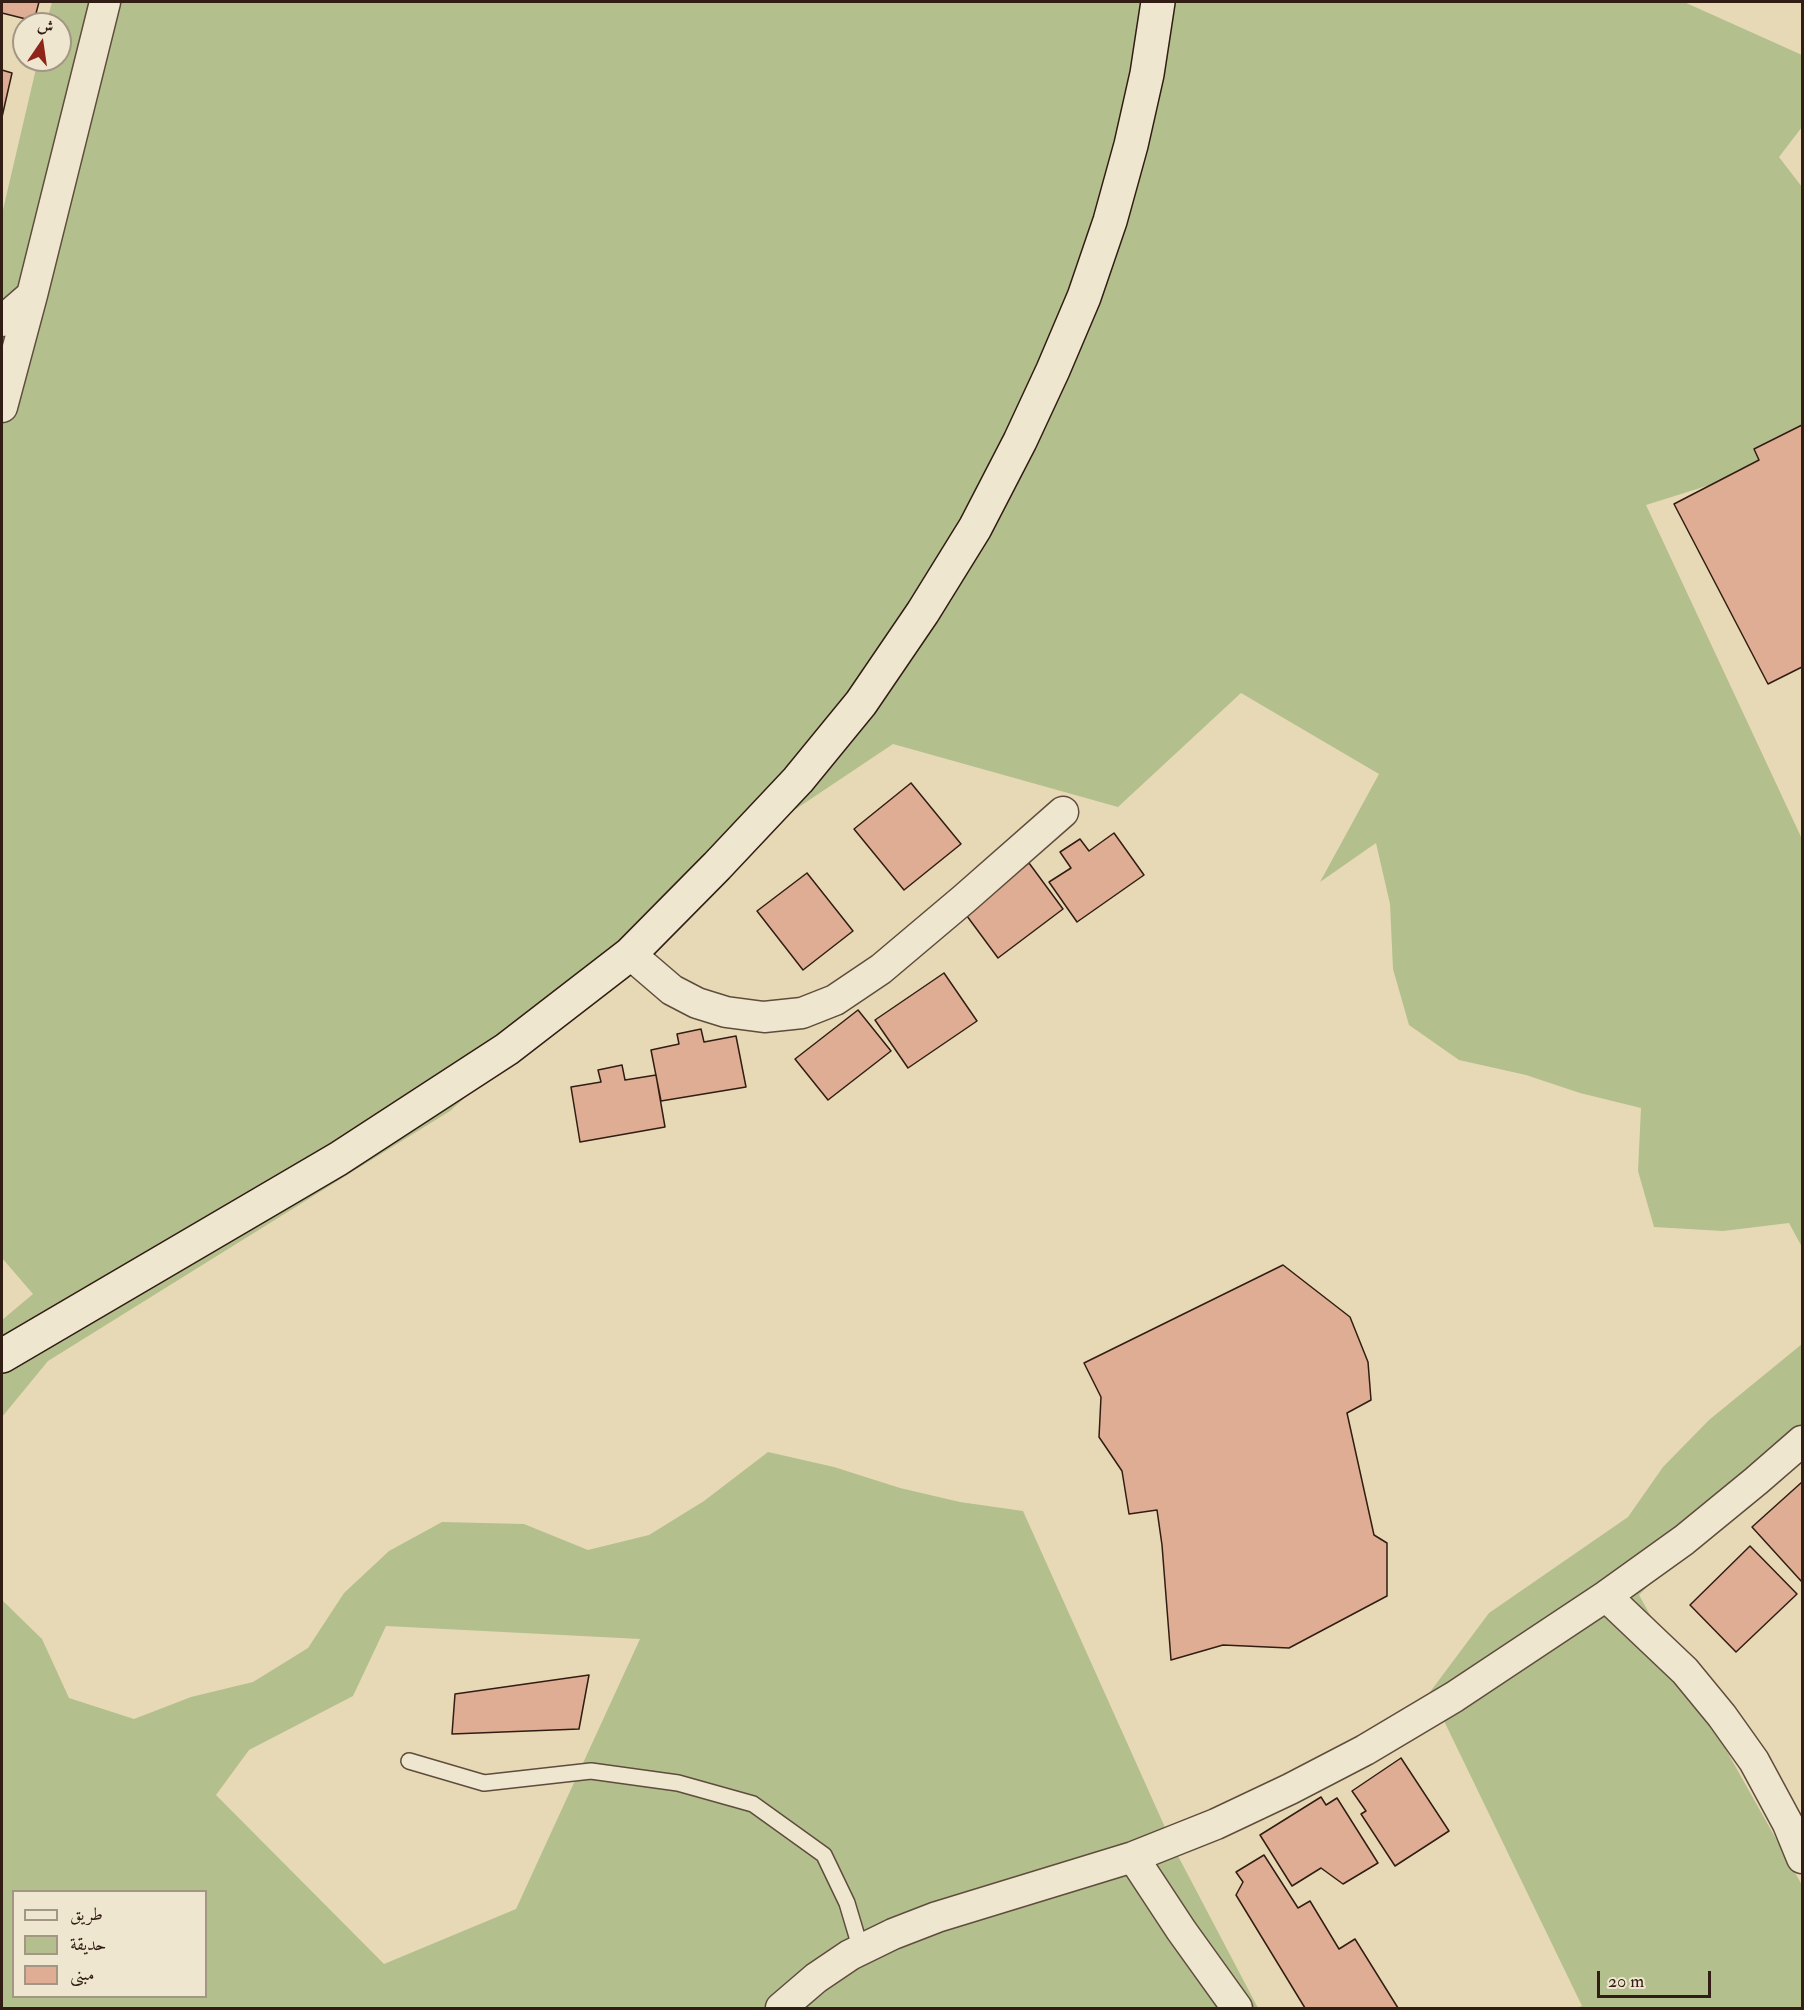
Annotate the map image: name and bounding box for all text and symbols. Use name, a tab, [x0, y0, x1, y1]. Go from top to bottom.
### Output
north arrow	[12, 12, 72, 72]
text: ش	[36, 15, 56, 38]
legend	[12, 1890, 207, 1998]
text: طريق	[70, 1903, 103, 1926]
text: حديقة	[70, 1933, 106, 1956]
scale bar	[1600, 1959, 1714, 1997]
text: مبنى	[70, 1963, 95, 1986]
text: 20 m	[1608, 1970, 1644, 1993]

